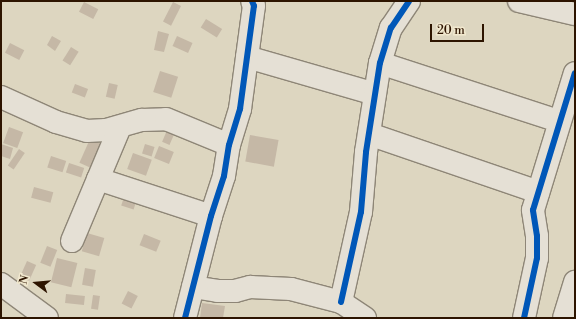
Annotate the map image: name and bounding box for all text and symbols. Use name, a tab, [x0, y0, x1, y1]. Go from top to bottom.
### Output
scale bar	[432, 16, 486, 42]
text: 20 m	[437, 23, 465, 38]
north arrow	[16, 263, 56, 303]
text: N	[17, 274, 32, 286]

